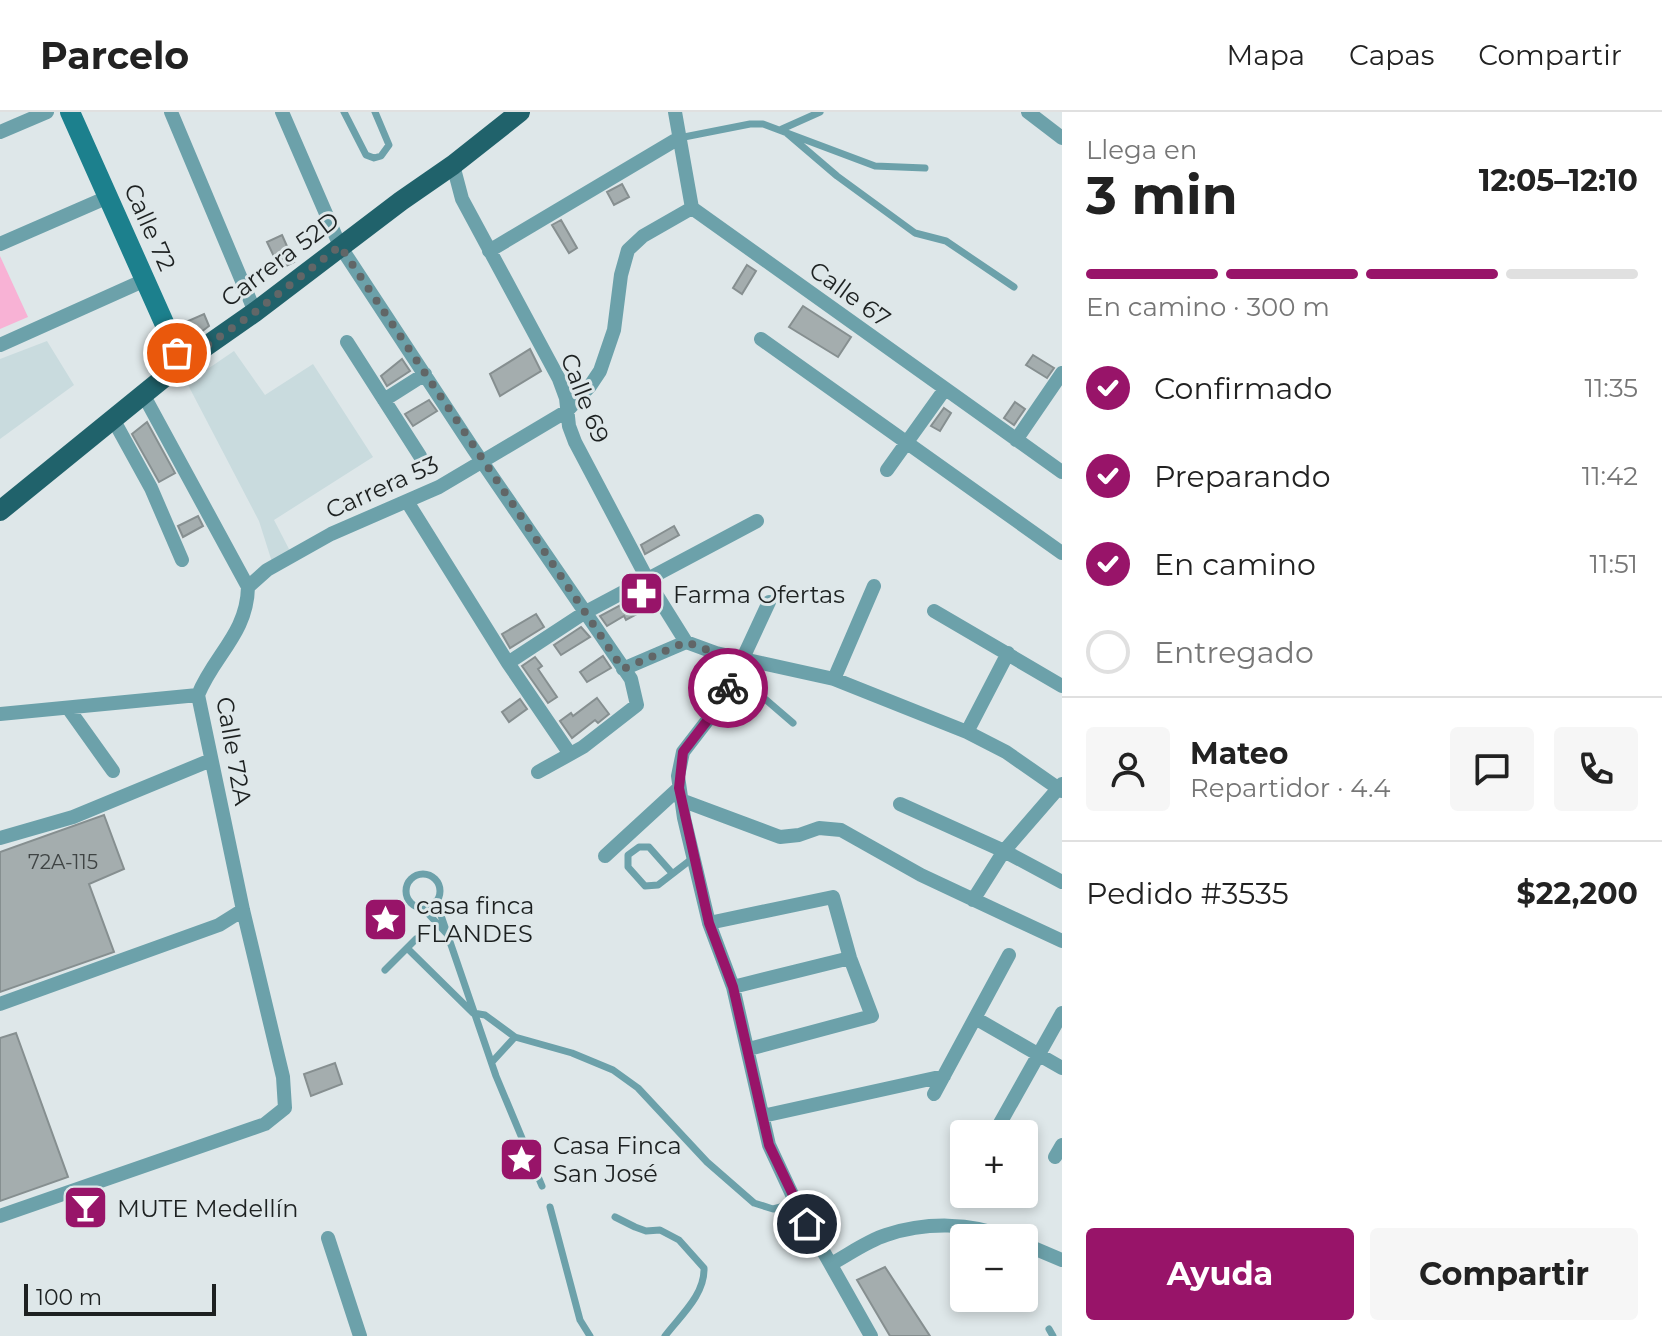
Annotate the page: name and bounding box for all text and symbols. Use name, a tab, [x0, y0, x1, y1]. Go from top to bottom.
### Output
text: Parcelo	[40, 32, 189, 79]
text: Mapa	[1226, 38, 1305, 72]
text: Capas	[1349, 38, 1434, 72]
text: Compartir	[1478, 38, 1622, 72]
text: Llega en	[1086, 134, 1197, 166]
text: 12:05–12:10	[1479, 162, 1638, 199]
text: 3 min	[1086, 164, 1238, 227]
street label: Calle 72	[118, 179, 182, 275]
street label: Carrera 52D	[215, 205, 345, 313]
street label: Calle 67	[804, 255, 896, 333]
text: En camino · 300 m	[1086, 291, 1330, 323]
pin	[143, 319, 211, 387]
icon: bag	[155, 331, 199, 375]
street label: Calle 69	[555, 349, 615, 447]
icon: check	[1086, 366, 1130, 410]
text: Confirmado	[1154, 370, 1332, 407]
text: 11:35	[1585, 372, 1638, 404]
street label: Carrera 53	[321, 449, 443, 525]
icon: check	[1086, 454, 1130, 498]
text: Preparando	[1154, 458, 1331, 495]
text: 11:42	[1582, 460, 1638, 492]
icon: check	[1086, 542, 1130, 586]
text: En camino	[1154, 546, 1316, 583]
text: 11:51	[1590, 548, 1638, 580]
pharmacy icon: Farma Ofertas	[618, 570, 666, 618]
place label: Farma Ofertas	[673, 580, 845, 609]
text: Entregado	[1154, 634, 1314, 671]
courier	[688, 648, 768, 728]
icon: bike	[706, 666, 750, 710]
street label: Calle 72A	[210, 694, 258, 808]
button: person	[1086, 727, 1170, 811]
button: chat	[1450, 727, 1534, 811]
button: phone	[1554, 727, 1638, 811]
text: Mateo	[1190, 735, 1288, 772]
text: Repartidor · 4.4	[1190, 772, 1390, 804]
house number: 72A-115	[28, 850, 98, 874]
text: Pedido #3535	[1086, 875, 1289, 912]
text: $22,200	[1517, 875, 1638, 912]
place label: casa finca FLANDES	[416, 891, 534, 948]
place icon: casa finca FLANDES	[361, 895, 409, 943]
map controls	[950, 1120, 1038, 1312]
button: +	[950, 1120, 1038, 1208]
place label: Casa Finca San José	[553, 1131, 682, 1188]
place icon: Casa Finca San José	[498, 1135, 546, 1183]
bar icon: MUTE Medellín	[62, 1184, 110, 1232]
pin	[773, 1190, 841, 1258]
place label: MUTE Medellín	[117, 1194, 299, 1223]
icon: home	[785, 1202, 829, 1246]
button: −	[950, 1224, 1038, 1312]
button: Ayuda	[1086, 1228, 1354, 1320]
button: Compartir	[1370, 1228, 1638, 1320]
scale bar	[24, 1280, 216, 1316]
text: 100 m	[36, 1284, 102, 1311]

